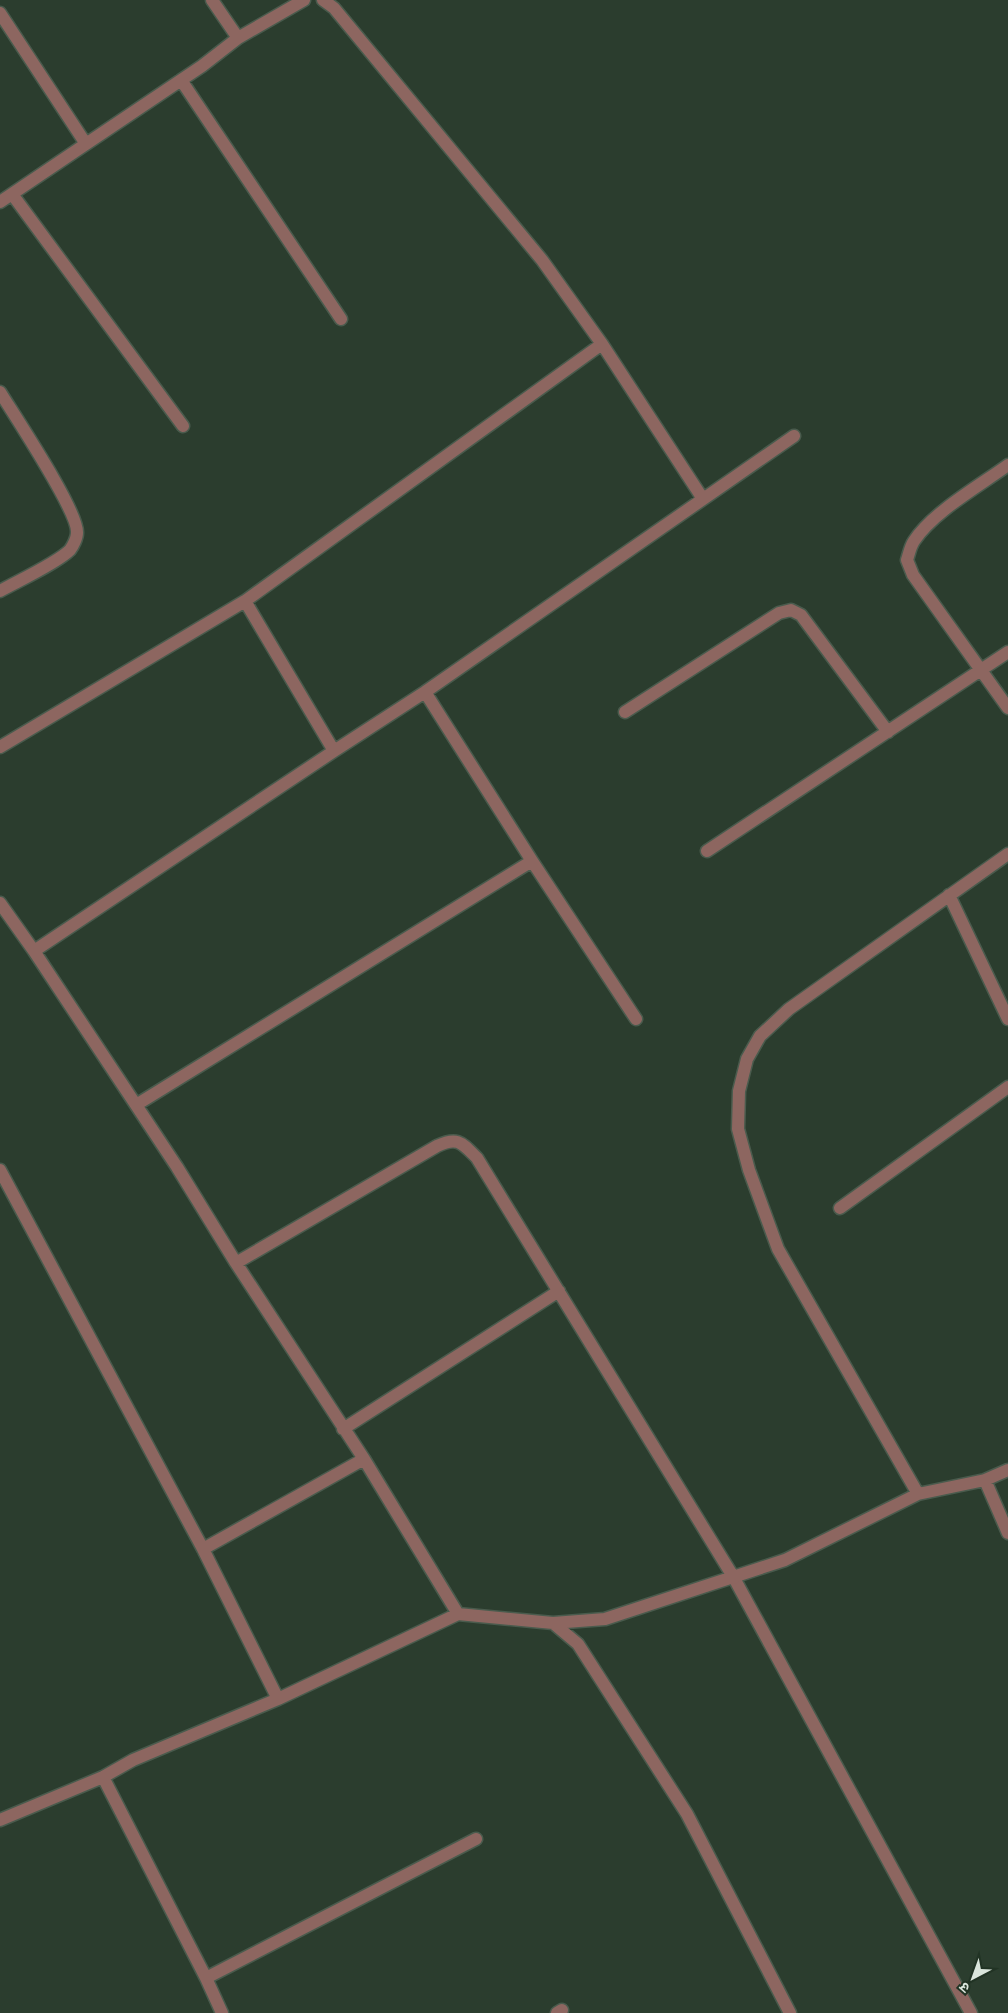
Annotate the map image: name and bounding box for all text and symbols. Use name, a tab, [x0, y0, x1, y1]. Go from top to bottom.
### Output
north arrow	[948, 1953, 998, 2003]
text: उ	[954, 1978, 973, 1998]

